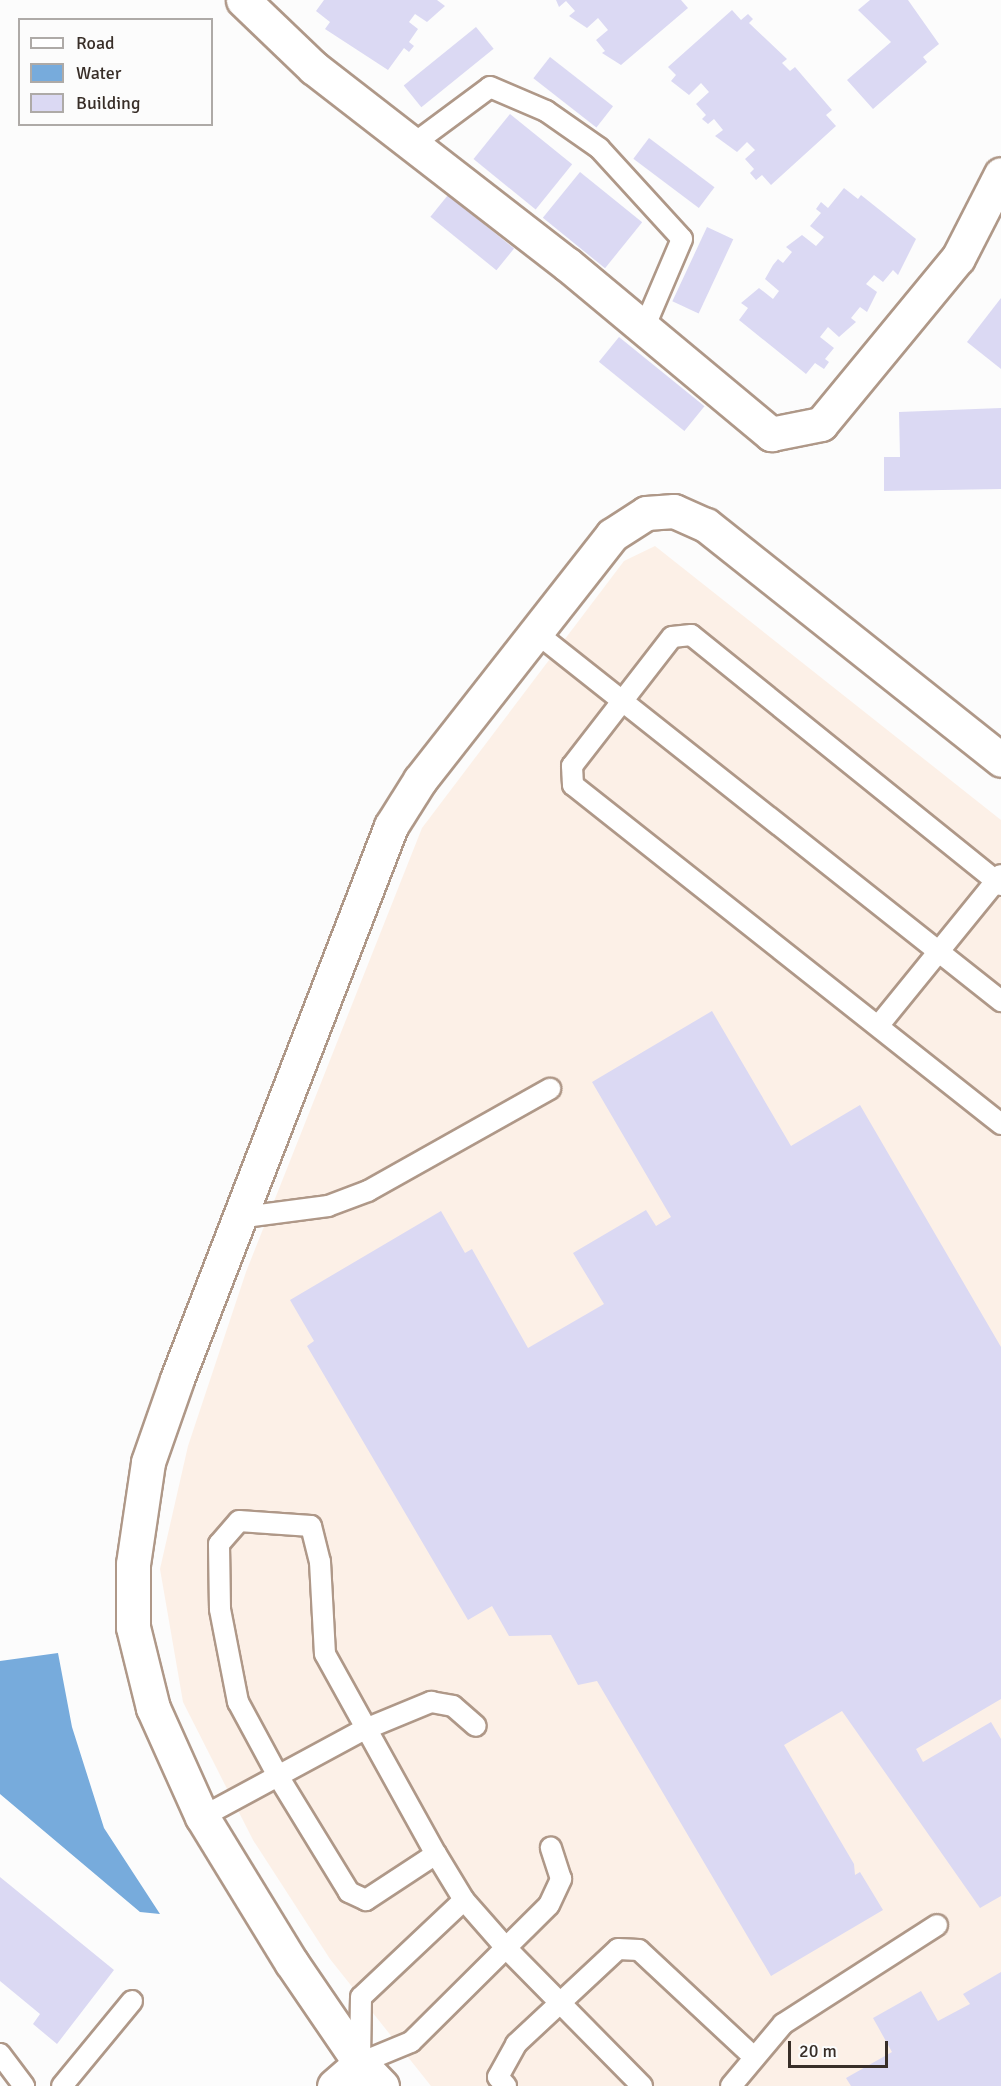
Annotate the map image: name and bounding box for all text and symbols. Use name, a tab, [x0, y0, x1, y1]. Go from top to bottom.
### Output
legend	[18, 18, 213, 126]
text: Road	[76, 32, 115, 54]
text: Water	[76, 62, 121, 84]
text: Building	[76, 92, 140, 114]
scale bar	[791, 2029, 892, 2067]
text: 20 m	[799, 2040, 837, 2062]

